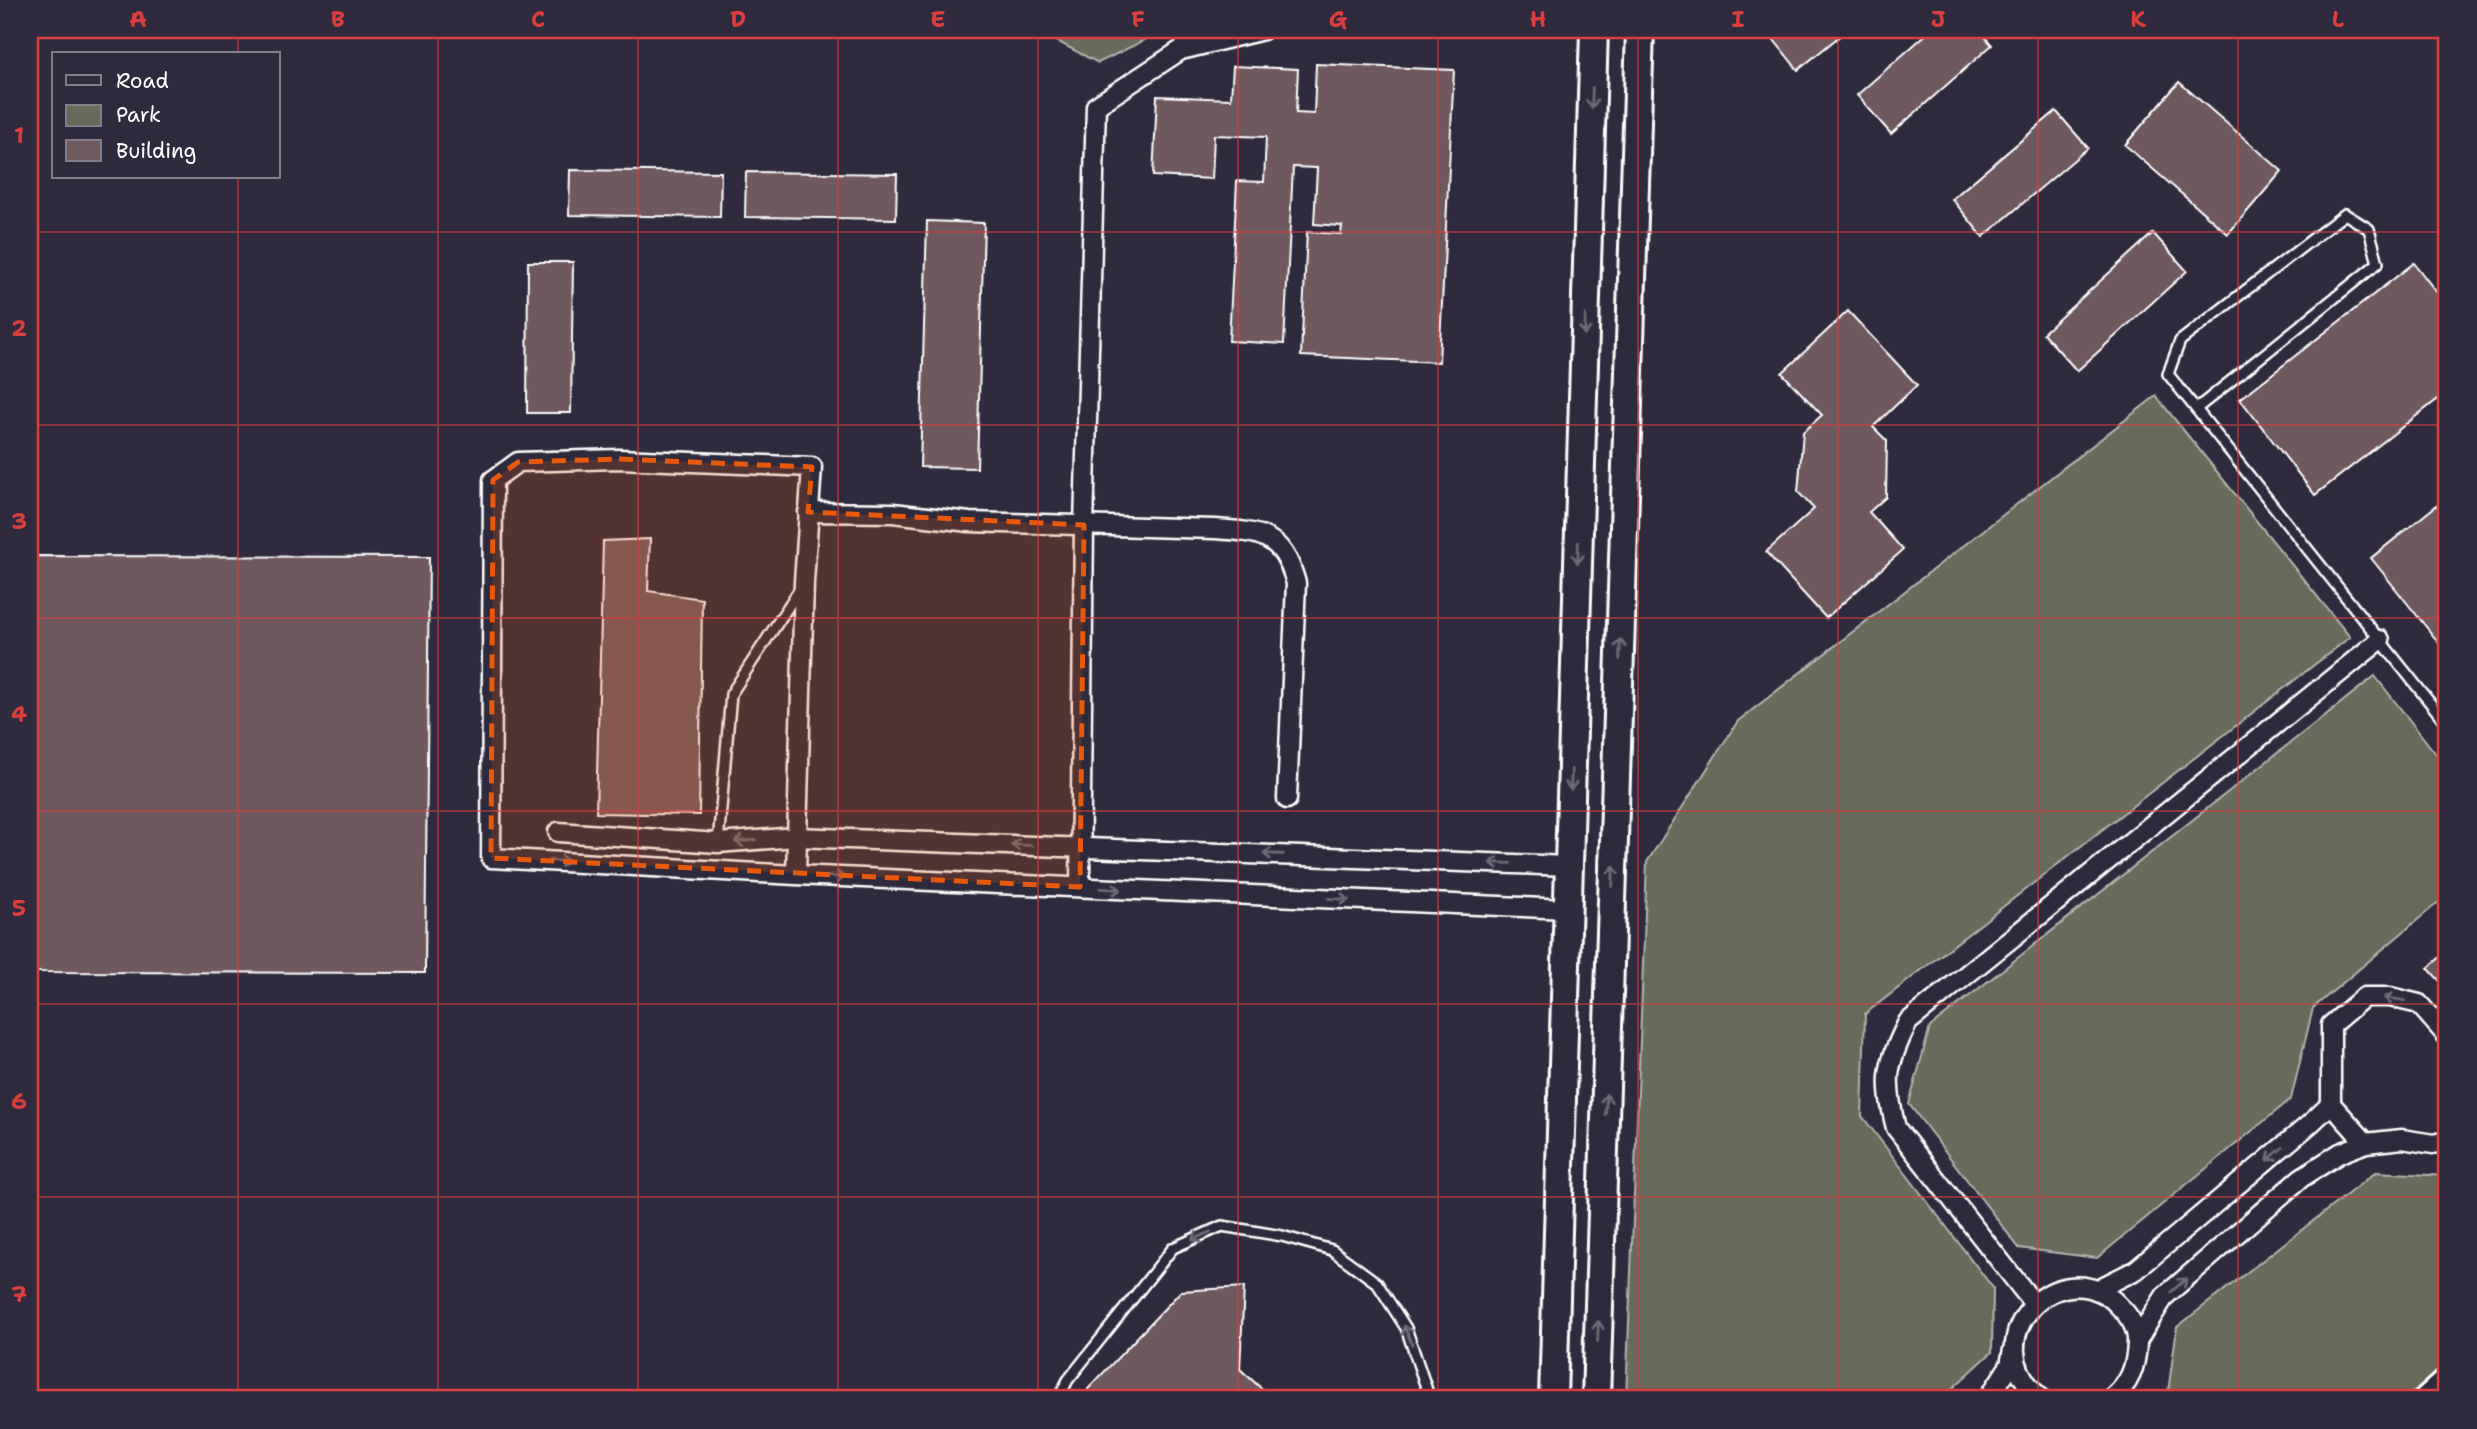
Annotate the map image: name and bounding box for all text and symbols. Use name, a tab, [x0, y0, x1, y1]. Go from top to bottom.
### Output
text: A	[129, 4, 147, 34]
text: B	[331, 4, 345, 34]
text: C	[531, 4, 545, 34]
text: D	[730, 4, 746, 34]
text: E	[930, 4, 946, 34]
text: F	[1131, 4, 1145, 34]
text: G	[1329, 4, 1348, 34]
text: H	[1530, 4, 1546, 34]
text: I	[1732, 4, 1745, 34]
text: J	[1931, 4, 1945, 34]
text: K	[2130, 4, 2146, 34]
text: L	[2332, 4, 2344, 34]
legend	[52, 52, 280, 178]
text: Road	[116, 67, 169, 95]
one-way arrow	[1585, 86, 1599, 109]
text: Park	[116, 101, 161, 129]
text: 1	[14, 120, 24, 150]
text: Building	[116, 137, 196, 165]
text: 2	[11, 313, 27, 343]
one-way arrow	[1578, 314, 1592, 337]
text: 3	[11, 506, 27, 536]
one-way arrow	[1572, 541, 1585, 564]
one-way arrow	[1614, 638, 1627, 661]
text: 4	[11, 699, 27, 729]
one-way arrow	[1565, 768, 1578, 791]
one-way arrow	[734, 835, 757, 848]
one-way arrow	[1010, 838, 1033, 851]
one-way arrow	[1262, 848, 1285, 861]
one-way arrow	[547, 855, 570, 868]
one-way arrow	[1489, 857, 1512, 870]
one-way arrow	[1606, 865, 1620, 888]
one-way arrow	[823, 871, 846, 884]
one-way arrow	[1100, 882, 1123, 895]
text: 5	[12, 893, 26, 923]
one-way arrow	[1327, 893, 1349, 906]
one-way arrow	[2383, 992, 2406, 1005]
text: 6	[11, 1086, 27, 1116]
one-way arrow	[1599, 1092, 1612, 1115]
one-way arrow	[2267, 1146, 2285, 1162]
one-way arrow	[1191, 1230, 1212, 1243]
one-way arrow	[2169, 1277, 2187, 1293]
text: 7	[11, 1279, 27, 1309]
one-way arrow	[1592, 1320, 1605, 1343]
one-way arrow	[1400, 1324, 1413, 1346]

